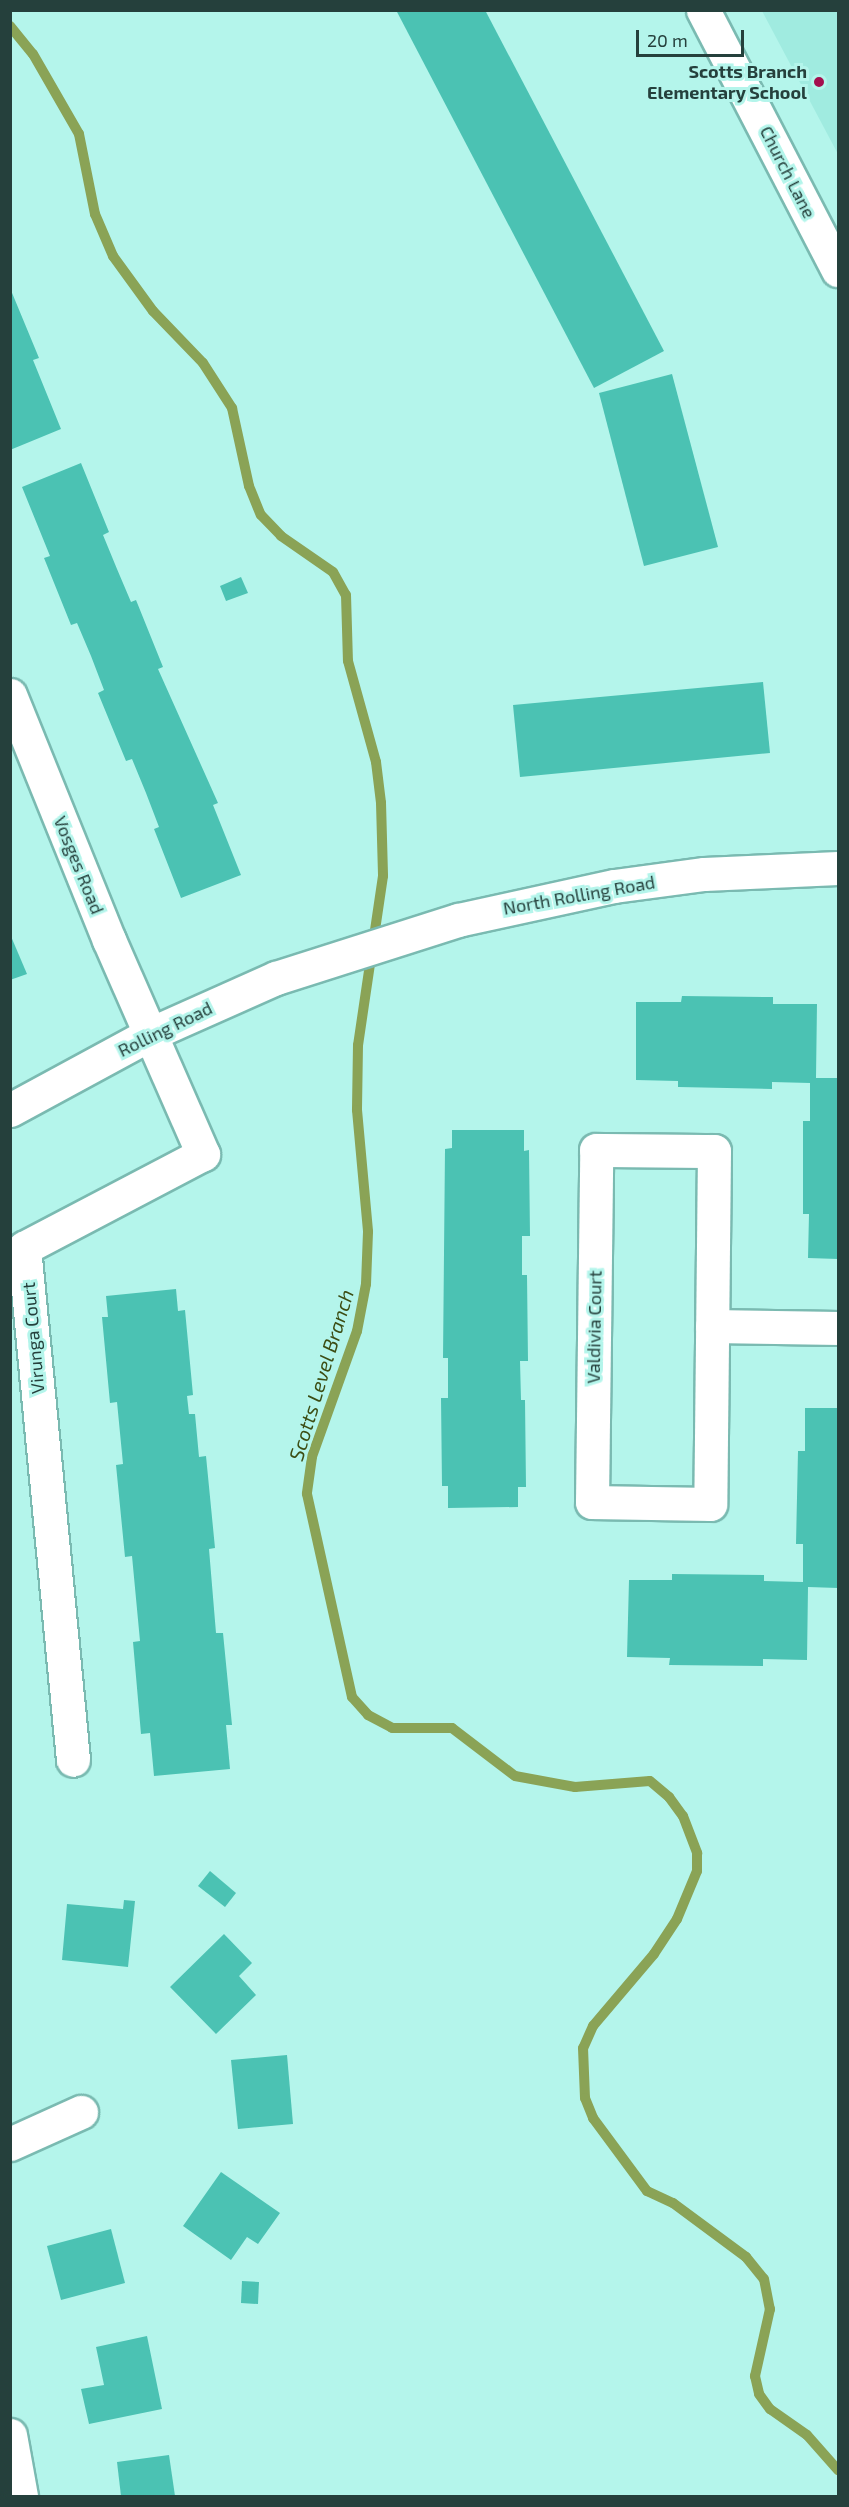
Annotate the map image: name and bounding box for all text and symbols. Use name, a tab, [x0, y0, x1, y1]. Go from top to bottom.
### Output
scale bar	[639, 18, 747, 56]
text: 20 m	[647, 29, 688, 51]
place label: Scotts Branch Elementary School	[647, 61, 807, 104]
marker: Scotts Branch Elementary School	[812, 75, 826, 89]
street label: Church Lane	[756, 122, 820, 222]
street label: Vosges Road	[50, 813, 108, 917]
street label: North Rolling Road	[501, 871, 657, 919]
street label: Rolling Road	[114, 997, 216, 1061]
street label: Valdivia Court	[582, 1270, 606, 1384]
street label: Virunga Court	[17, 1281, 49, 1395]
water label: Scotts Level Branch	[283, 1286, 359, 1464]

